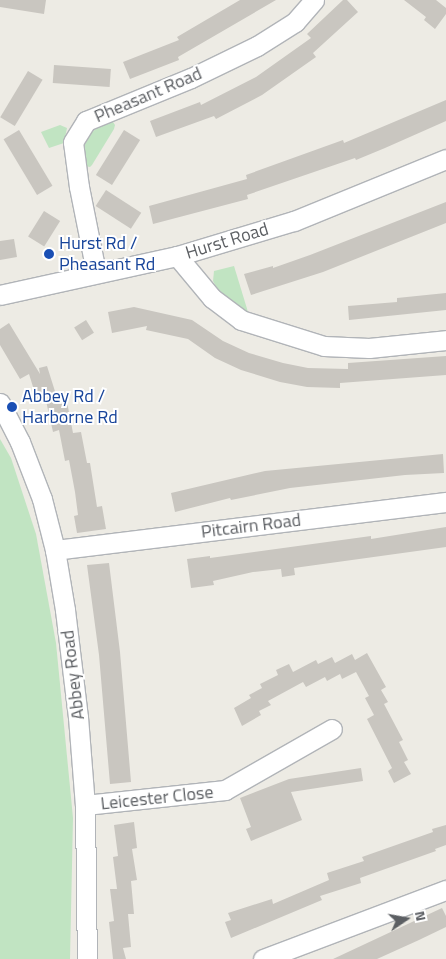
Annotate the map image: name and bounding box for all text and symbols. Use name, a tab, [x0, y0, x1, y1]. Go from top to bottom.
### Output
street label: Pheasant Road	[91, 63, 205, 127]
street label: Hurst Road	[183, 218, 271, 264]
place label: Hurst Rd / Pheasant Rd	[59, 233, 155, 276]
marker: Hurst Rd / Pheasant Rd	[43, 248, 55, 260]
place label: Abbey Rd / Harborne Rd	[22, 386, 118, 428]
marker: Abbey Rd / Harborne Rd	[6, 401, 18, 413]
street label: Pitcairn Road	[200, 509, 302, 543]
street label: Abbey Road	[57, 629, 89, 721]
street label: Leicester Close	[100, 781, 214, 815]
north arrow	[381, 894, 431, 944]
text: N	[410, 909, 432, 923]

